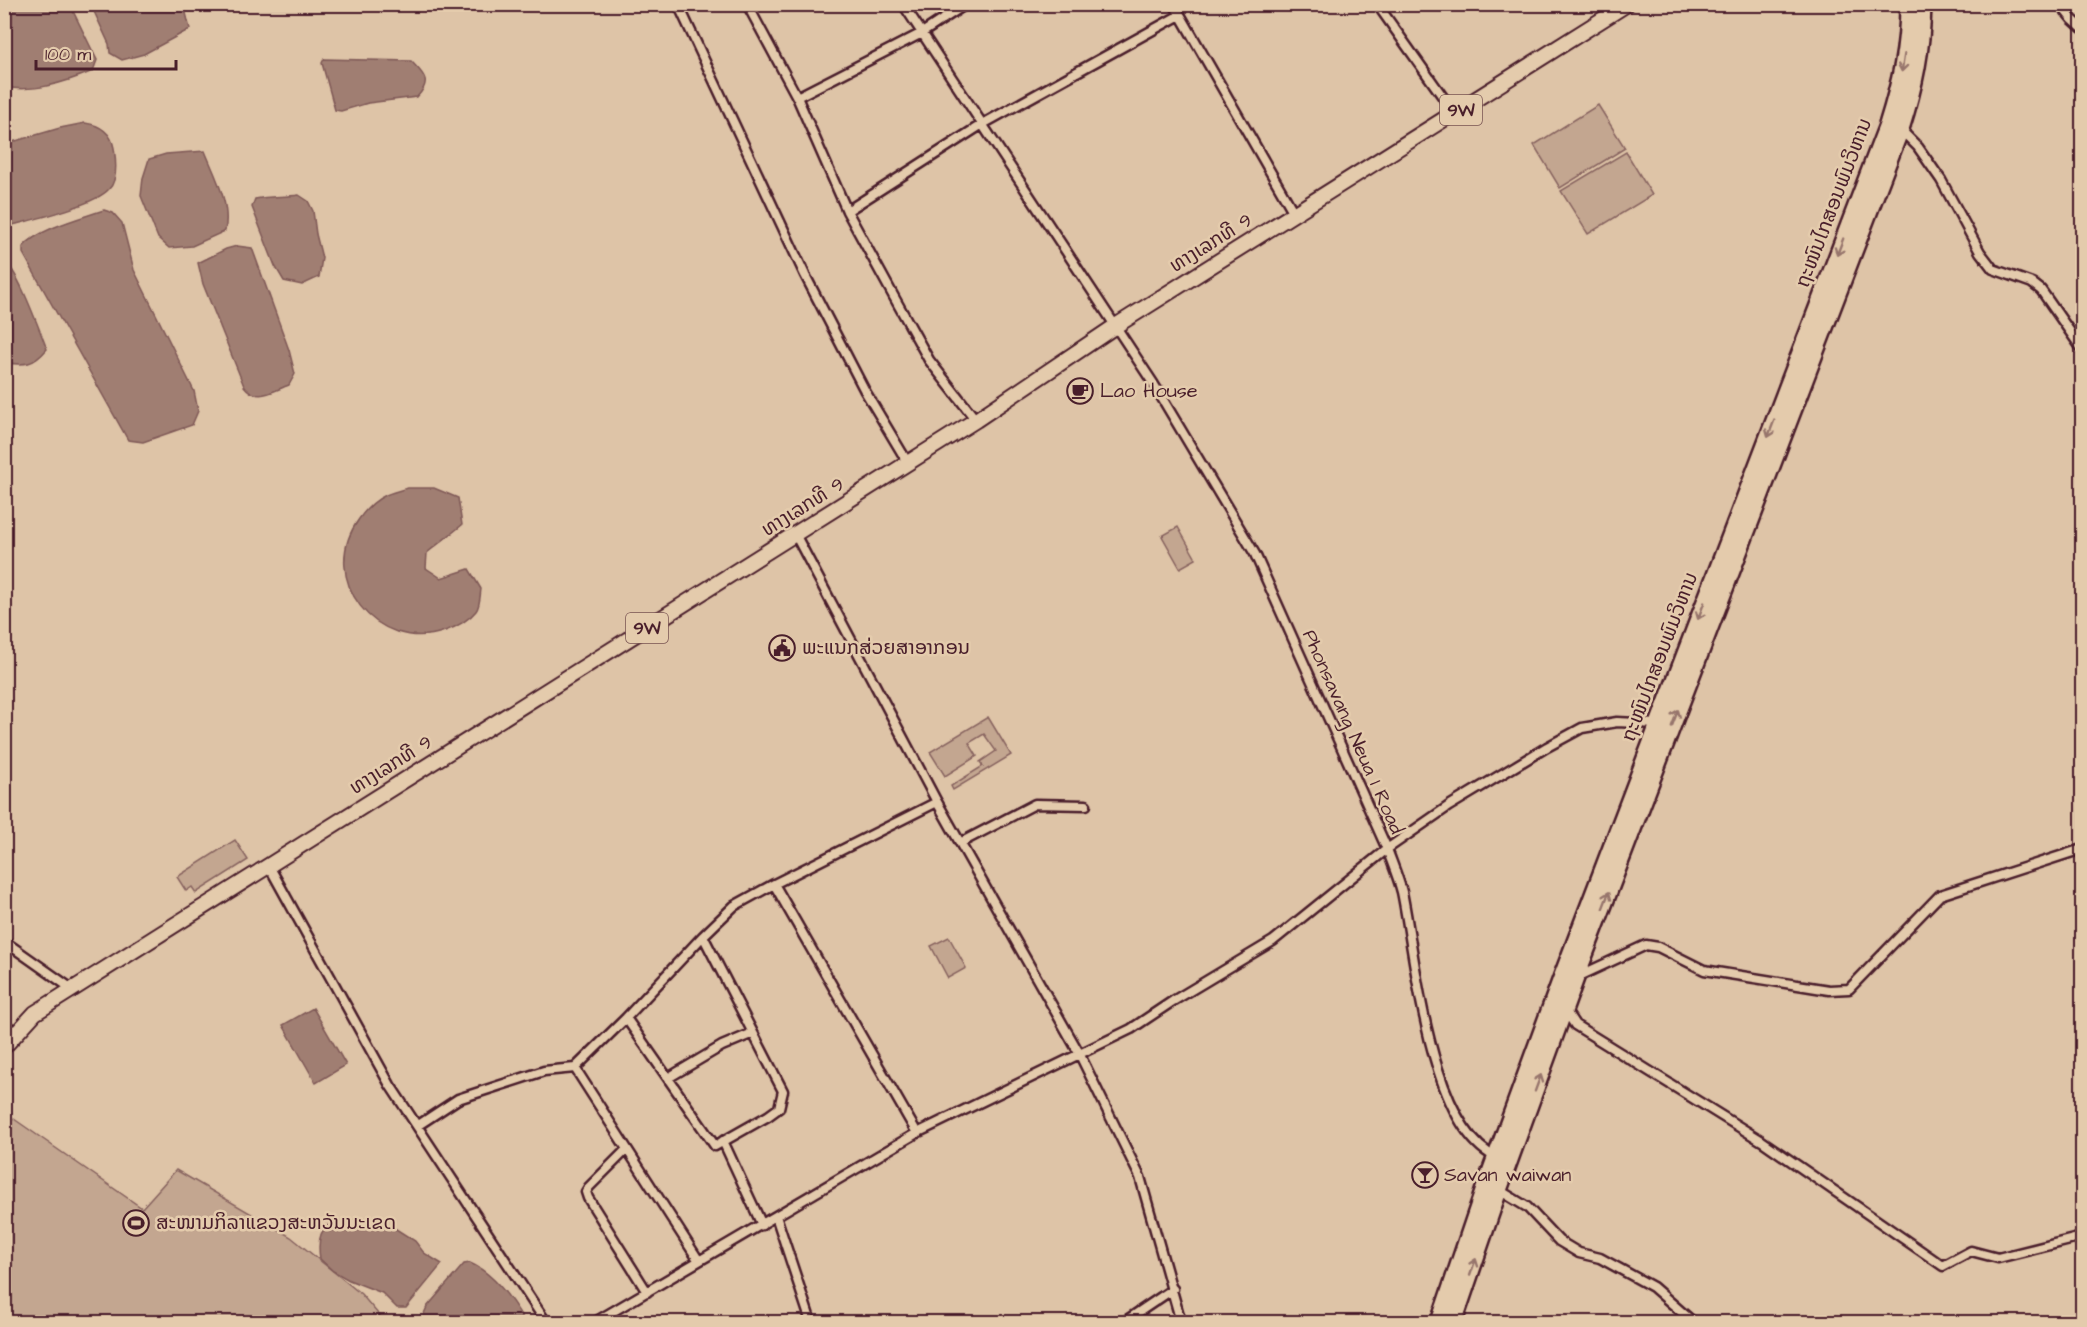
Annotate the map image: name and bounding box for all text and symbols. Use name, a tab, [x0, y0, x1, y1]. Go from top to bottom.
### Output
scale bar	[36, 33, 176, 71]
text: 100 m	[45, 42, 91, 67]
one-way arrow	[1898, 52, 1909, 72]
road number: 9W	[1440, 95, 1482, 125]
street label: ຖະໜົນໄກສອນພົມວິຫານ	[1789, 114, 1879, 292]
street label: ທາງເລກທີ 9	[1164, 207, 1258, 279]
one-way arrow	[1834, 237, 1845, 255]
cafe icon: Lao House	[1065, 376, 1095, 406]
place label: Lao House	[1100, 377, 1198, 405]
one-way arrow	[1764, 419, 1775, 438]
street label: ທາງເລກທີ 9	[756, 471, 850, 543]
street label: ຖະໜົນໄກສອນພົມວິຫານ	[1615, 568, 1705, 746]
one-way arrow	[1694, 601, 1705, 620]
road number: 9W	[626, 613, 668, 643]
street label: Phonsavang Neua 1 Road	[1294, 625, 1411, 839]
public building icon: ພະແນກສ່ວຍສາອາກອນ	[767, 633, 797, 663]
place label: ພະແນກສ່ວຍສາອາກອນ	[802, 634, 970, 662]
one-way arrow	[1670, 709, 1681, 728]
street label: ທາງເລກທີ 9	[344, 729, 438, 801]
one-way arrow	[1601, 892, 1612, 910]
one-way arrow	[1533, 1074, 1544, 1093]
bar icon: Savan waiwan	[1410, 1160, 1440, 1190]
place label: Savan waiwan	[1444, 1161, 1571, 1189]
sports icon: ສະໜາມກິລາແຂວງສະຫວັນນະເຂດ	[121, 1208, 151, 1238]
place label: ສະໜາມກິລາແຂວງສະຫວັນນະເຂດ	[156, 1209, 396, 1237]
one-way arrow	[1468, 1258, 1479, 1277]

